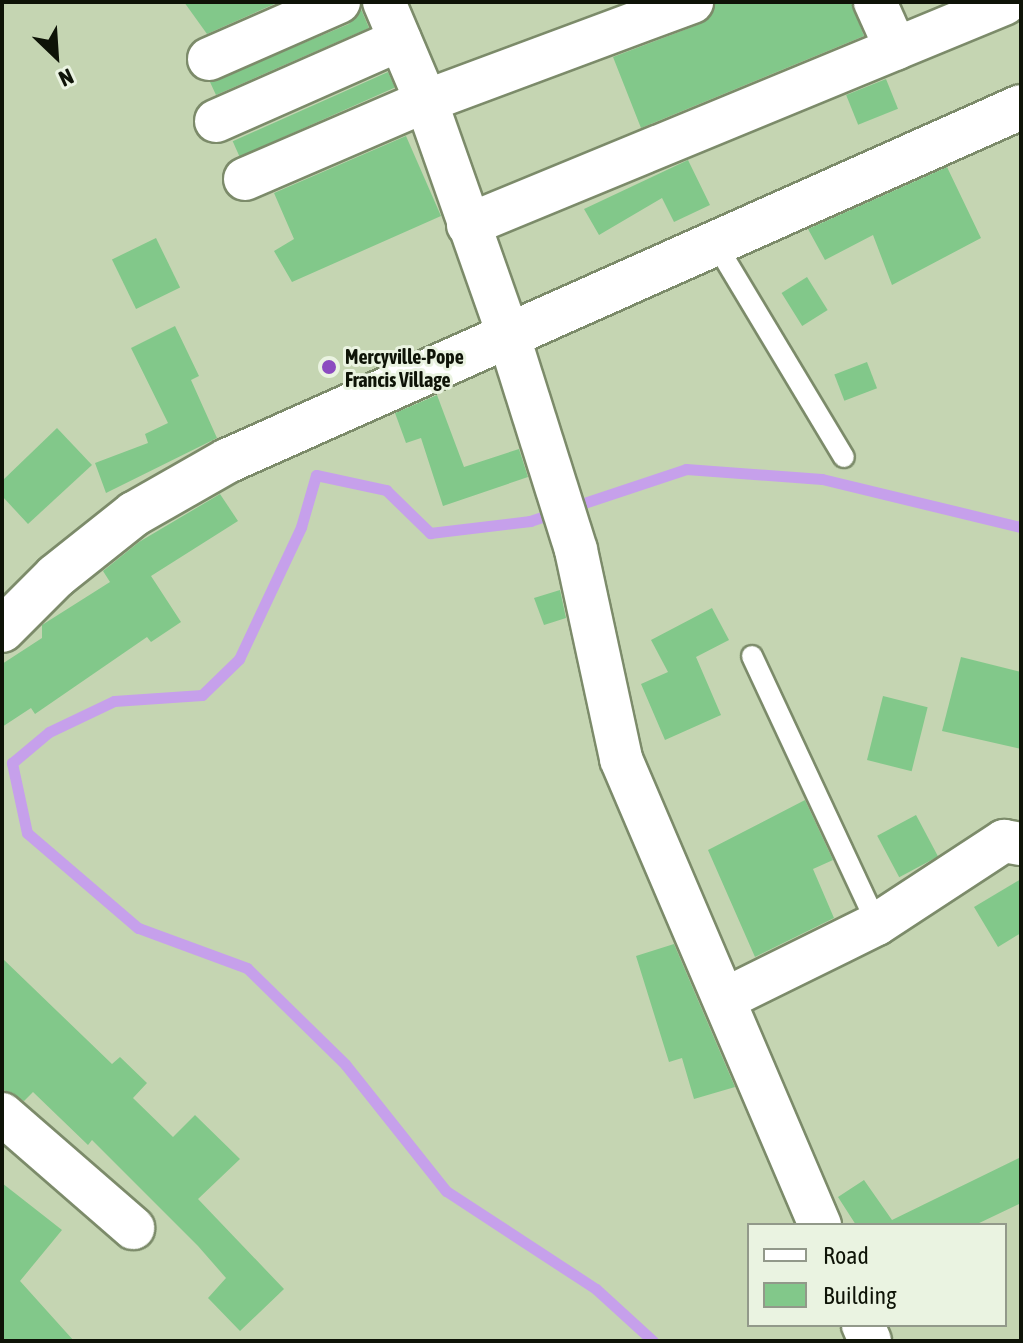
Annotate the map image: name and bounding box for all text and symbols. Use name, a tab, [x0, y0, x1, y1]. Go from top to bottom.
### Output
north arrow	[16, 16, 96, 96]
text: N	[55, 63, 78, 92]
place label: Mercyville-Pope Francis Village	[345, 344, 464, 391]
marker: Mercyville-Pope Francis Village	[320, 358, 338, 376]
legend	[747, 1223, 1007, 1327]
text: Road	[823, 1242, 869, 1269]
text: Building	[823, 1282, 896, 1309]

